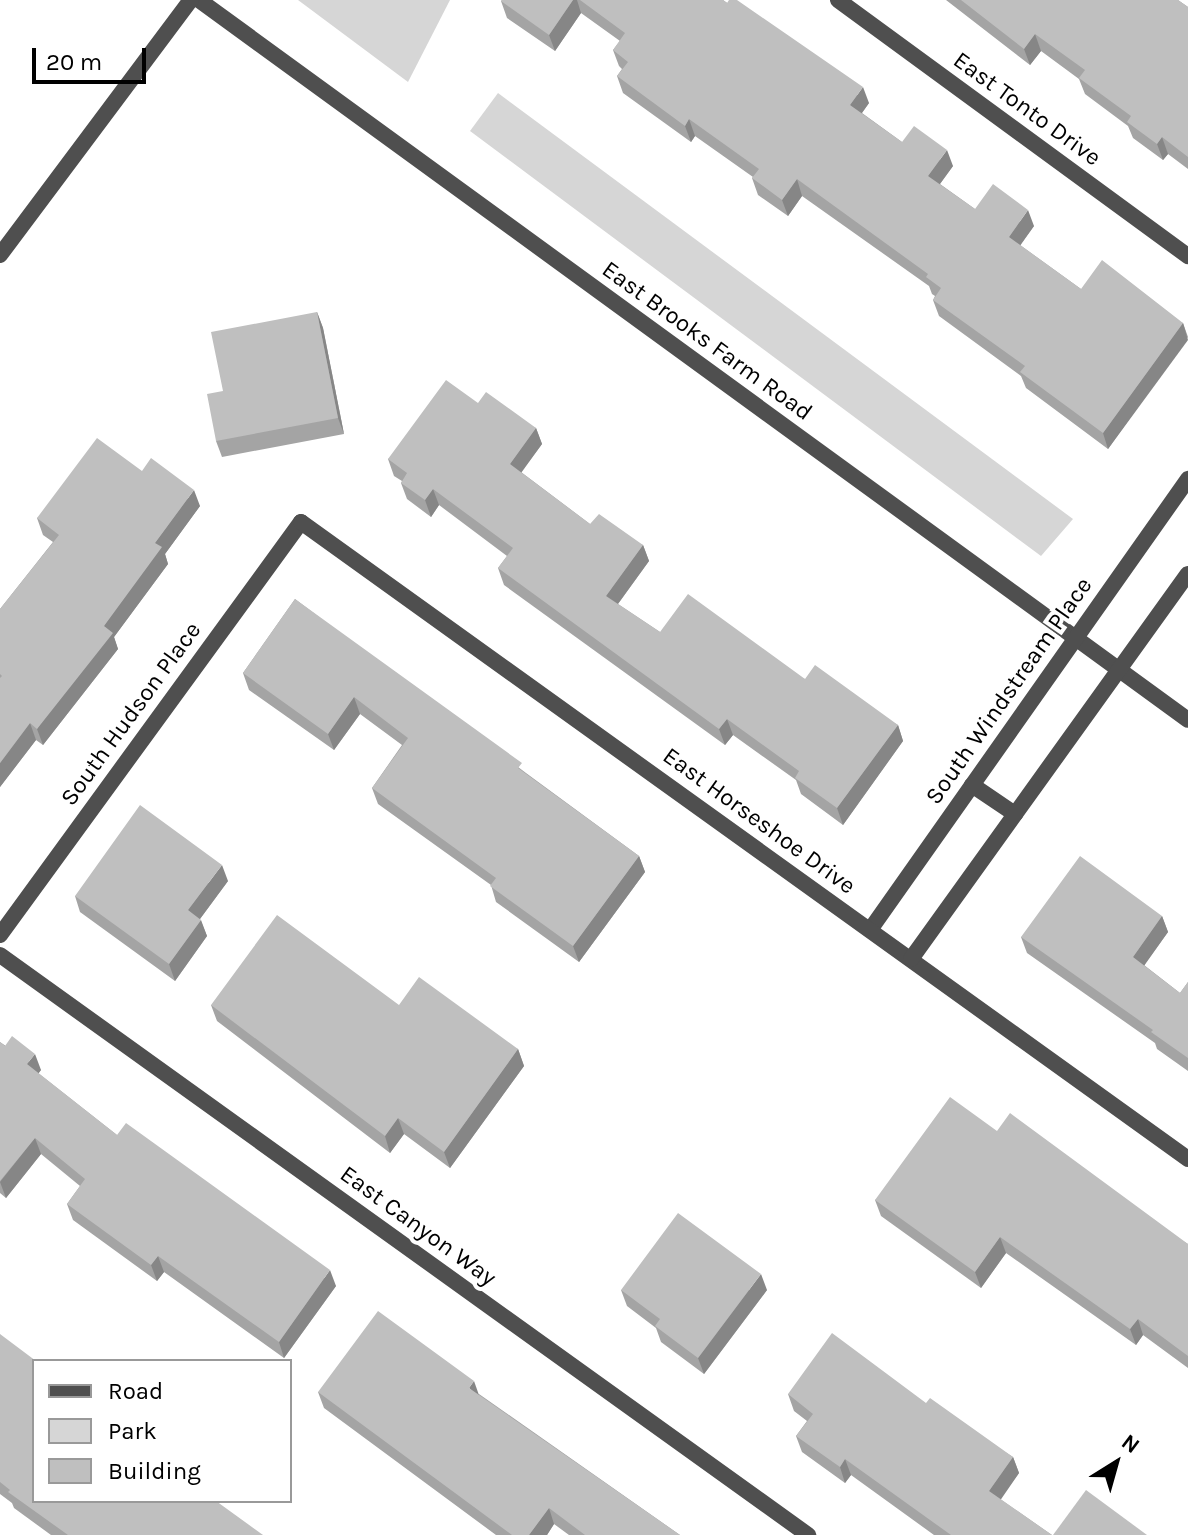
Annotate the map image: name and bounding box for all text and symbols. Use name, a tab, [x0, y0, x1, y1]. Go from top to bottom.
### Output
scale bar	[36, 32, 150, 82]
street label: East Tonto Drive	[947, 46, 1107, 172]
text: 20 m	[46, 48, 102, 76]
street label: East Brooks Farm Road	[596, 255, 818, 427]
street label: South Windstream Place	[920, 572, 1098, 810]
street label: South Hudson Place	[55, 617, 207, 811]
street label: East Horseshoe Drive	[657, 741, 861, 901]
street label: East Canyon Way	[334, 1160, 502, 1292]
legend	[32, 1359, 292, 1503]
text: Road	[108, 1377, 163, 1405]
text: Park	[108, 1417, 157, 1445]
north arrow	[1076, 1423, 1156, 1503]
text: N	[1116, 1429, 1145, 1459]
text: Building	[108, 1457, 201, 1485]

